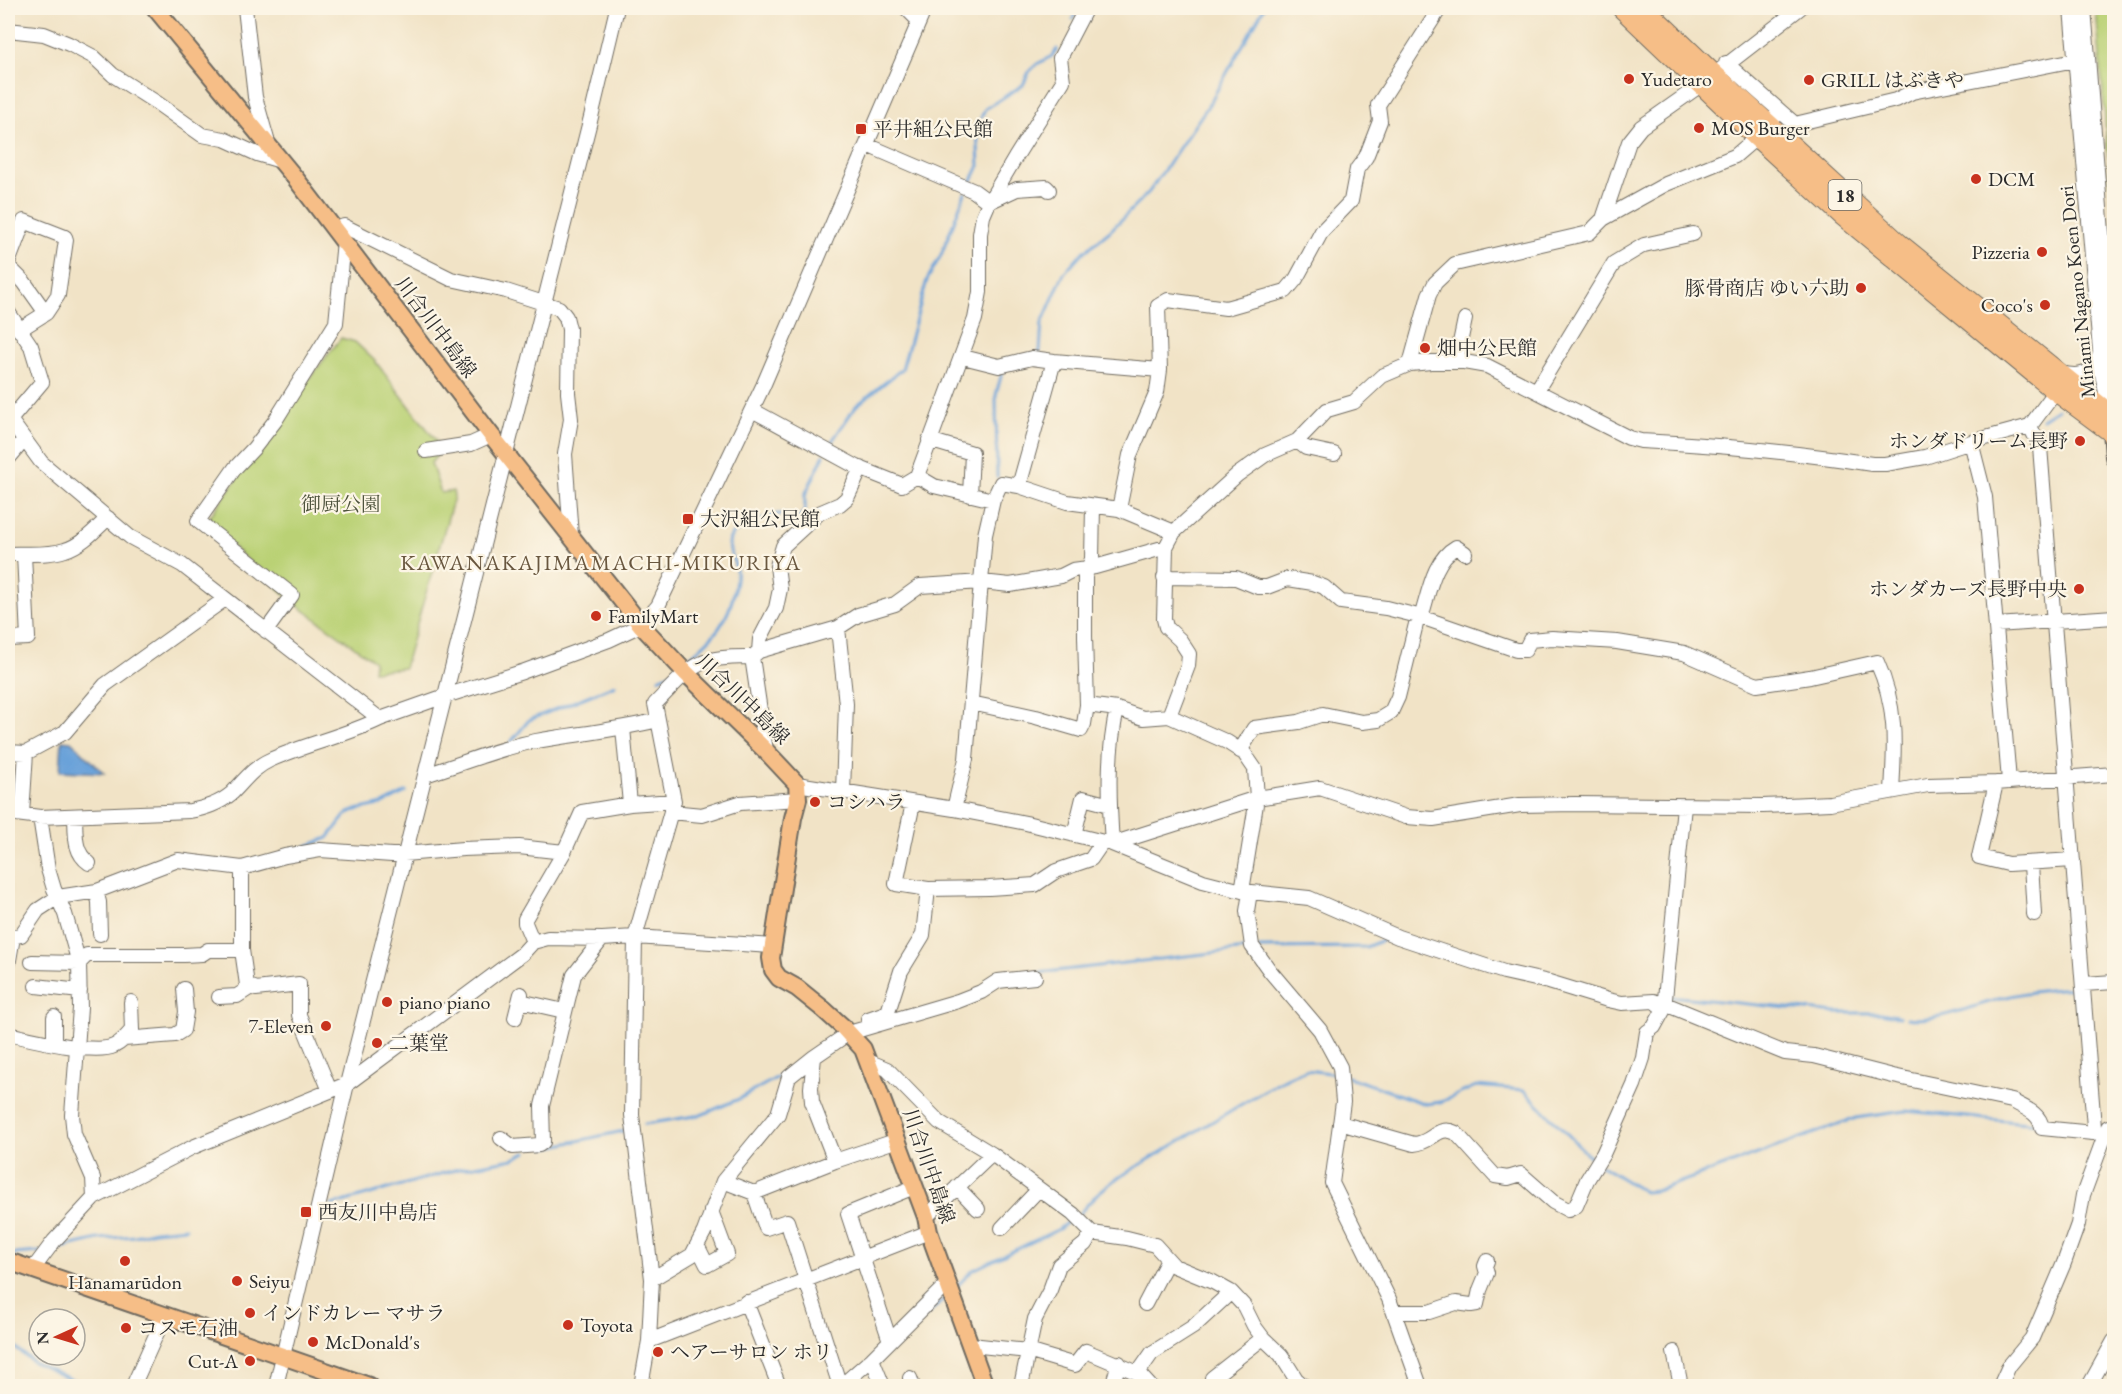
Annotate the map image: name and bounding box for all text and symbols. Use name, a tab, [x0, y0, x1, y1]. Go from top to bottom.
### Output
place label: Yudetaro	[1641, 66, 1712, 92]
place label: GRILL はぶきや	[1821, 67, 1964, 93]
marker: Yudetaro	[1622, 72, 1636, 86]
marker: GRILL はぶきや	[1802, 73, 1816, 87]
place label: MOS Burger	[1711, 115, 1810, 141]
place label: 平井組公民館	[873, 116, 993, 142]
marker: MOS Burger	[1692, 121, 1706, 135]
marker: 平井組公民館	[854, 122, 868, 136]
place label: DCM	[1988, 166, 2035, 192]
marker: DCM	[1969, 172, 1983, 186]
road number: 18	[1828, 180, 1862, 210]
street label: Minami Nagano Koen Dori	[2053, 184, 2101, 399]
place label: Pizzeria	[1972, 239, 2030, 265]
marker: Pizzeria	[2035, 245, 2049, 259]
street label: 川合川中島線	[390, 271, 482, 383]
place label: 豚骨商店 ゆい六助	[1685, 275, 1849, 301]
marker: 豚骨商店 ゆい六助	[1854, 281, 1868, 295]
place label: Coco's	[1981, 292, 2033, 318]
marker: Coco's	[2038, 298, 2052, 312]
place label: 畑中公民館	[1437, 335, 1537, 361]
marker: 畑中公民館	[1418, 341, 1432, 355]
place label: ホンダドリーム長野	[1889, 428, 2068, 454]
marker: ホンダドリーム長野	[2073, 434, 2087, 448]
park label: 御厨公園	[301, 491, 381, 517]
place label: 大沢組公民館	[700, 506, 820, 532]
marker: 大沢組公民館	[681, 512, 695, 526]
district label: KAWANAKAJIMAMACHI-MIKURIYA	[400, 548, 802, 577]
place label: ホンダカーズ長野中央	[1869, 576, 2067, 602]
marker: ホンダカーズ長野中央	[2072, 582, 2086, 596]
place label: FamilyMart	[608, 603, 699, 629]
marker: FamilyMart	[589, 609, 603, 623]
street label: 川合川中島線	[691, 648, 795, 750]
place label: コシハラ	[827, 789, 906, 815]
marker: コシハラ	[808, 795, 822, 809]
place label: piano piano	[399, 989, 491, 1015]
marker: piano piano	[380, 995, 394, 1009]
place label: 7-Eleven	[248, 1013, 314, 1039]
marker: 7-Eleven	[319, 1019, 333, 1033]
place label: 二葉堂	[389, 1030, 449, 1056]
marker: 二葉堂	[370, 1036, 384, 1050]
street label: 川合川中島線	[897, 1105, 961, 1227]
place label: 西友川中島店	[318, 1199, 438, 1225]
marker: 西友川中島店	[299, 1205, 313, 1219]
marker: Hanamarūdon	[118, 1254, 132, 1268]
place label: Seiyu	[249, 1268, 291, 1294]
place label: Hanamarūdon	[68, 1269, 182, 1295]
marker: Seiyu	[230, 1274, 244, 1288]
place label: インドカレー マサラ	[262, 1300, 445, 1326]
marker: インドカレー マサラ	[243, 1306, 257, 1320]
north arrow	[27, 1307, 87, 1367]
place label: Toyota	[580, 1312, 633, 1338]
place label: コスモ石油	[138, 1315, 238, 1341]
marker: Toyota	[561, 1318, 575, 1332]
marker: コスモ石油	[119, 1321, 133, 1335]
place label: McDonald's	[325, 1329, 420, 1355]
text: N	[32, 1331, 53, 1345]
marker: McDonald's	[306, 1335, 320, 1349]
place label: ヘアーサロン ホリ	[670, 1339, 833, 1365]
marker: ヘアーサロン ホリ	[651, 1345, 665, 1359]
place label: Cut-A	[188, 1348, 238, 1374]
marker: Cut-A	[243, 1354, 257, 1368]

